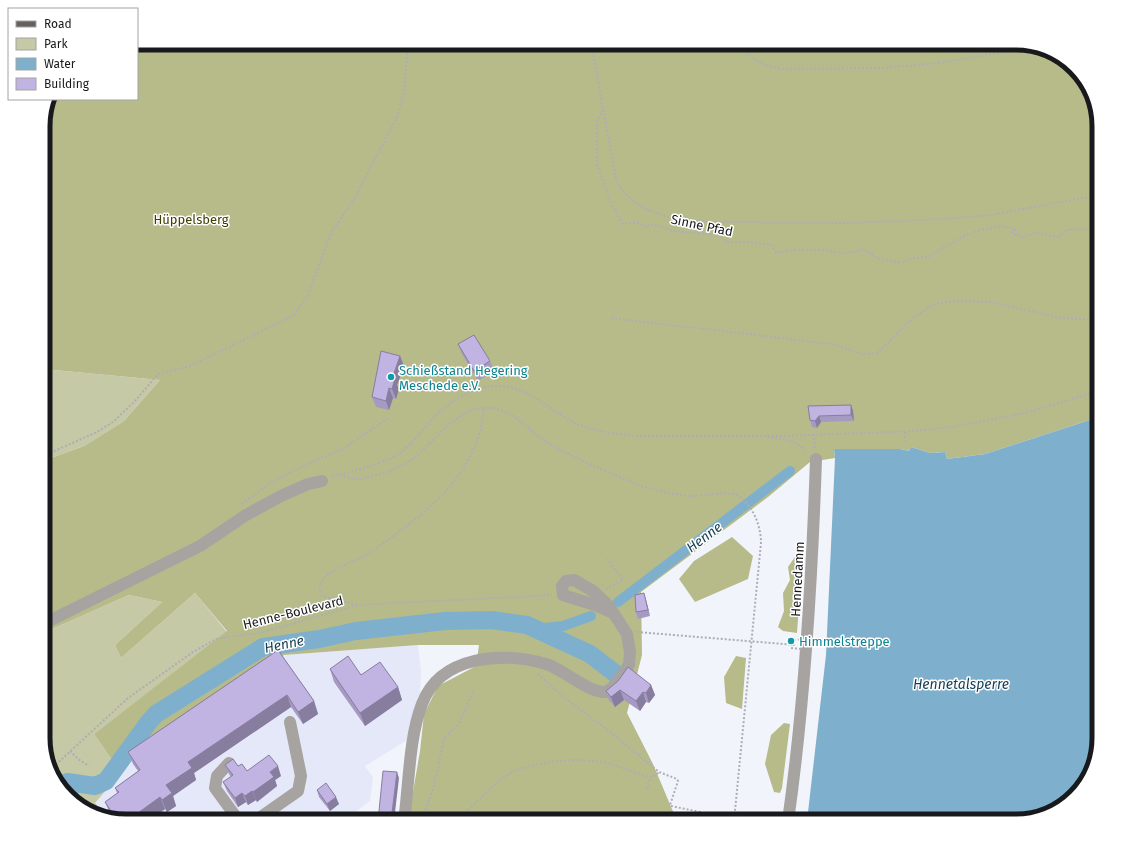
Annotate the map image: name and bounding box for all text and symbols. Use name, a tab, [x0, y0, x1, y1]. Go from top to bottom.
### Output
legend	[8, 8, 138, 100]
text: Road	[44, 17, 72, 31]
text: Park	[44, 37, 68, 51]
text: Water	[44, 57, 76, 71]
text: Building	[44, 77, 90, 91]
park label: Hüppelsberg	[153, 212, 229, 227]
street label: Sinne Pfad	[670, 212, 734, 239]
place label: Schießstand Hegering Meschede e.V.	[399, 363, 528, 393]
marker: Schießstand Hegering Meschede e.V.	[386, 372, 396, 382]
water label: Henne	[683, 519, 725, 556]
street label: Hennedamm	[788, 541, 807, 617]
street label: Henne-Boulevard	[241, 593, 345, 632]
water label: Henne	[263, 632, 306, 657]
place label: Himmelstreppe	[799, 634, 890, 649]
marker: Himmelstreppe	[786, 636, 796, 646]
water label: Hennetalsperre	[913, 676, 1009, 693]

